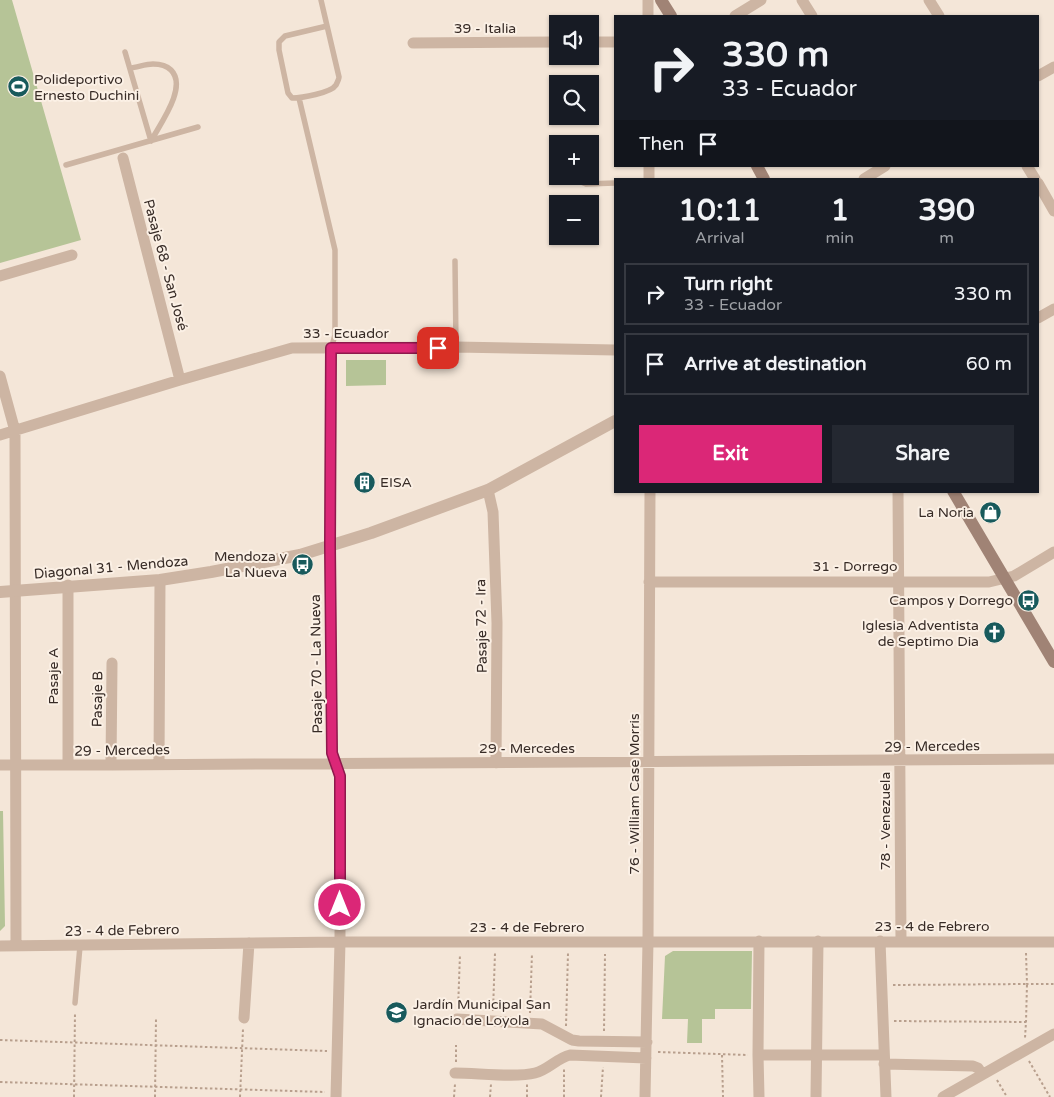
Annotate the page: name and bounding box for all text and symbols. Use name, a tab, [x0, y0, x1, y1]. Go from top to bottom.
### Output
map controls	[549, 15, 599, 245]
button: sound	[549, 15, 599, 65]
street label: 39 - Italia	[454, 20, 516, 37]
text: 330 m	[722, 34, 829, 76]
icon: right	[639, 35, 704, 100]
place label: Polideportivo Ernesto Duchini	[34, 71, 139, 104]
sports icon: Polideportivo Ernesto Duchini	[6, 75, 30, 99]
button: search	[549, 75, 599, 125]
text: 33 - Ecuador	[722, 76, 857, 102]
icon: arrive	[694, 130, 722, 158]
text: Then	[639, 133, 684, 155]
button: +	[549, 135, 599, 185]
text: 10:11	[678, 192, 761, 229]
text: 1	[830, 192, 849, 229]
text: 390	[918, 192, 975, 229]
button: −	[549, 195, 599, 245]
street label: Pasaje 68 - San José	[140, 197, 191, 333]
text: Arrival	[695, 228, 745, 248]
text: min	[826, 228, 854, 248]
text: m	[939, 228, 954, 248]
text: Turn right	[684, 273, 772, 295]
icon: right	[641, 280, 669, 308]
text: 330 m	[954, 283, 1012, 305]
text: 33 - Ecuador	[684, 295, 782, 315]
street label: 33 - Ecuador	[303, 325, 390, 342]
pin	[417, 327, 459, 369]
icon: arrive	[424, 334, 452, 362]
icon: arrive	[641, 350, 669, 378]
text: Arrive at destination	[684, 353, 867, 375]
text: 60 m	[966, 353, 1012, 375]
button: Exit	[639, 425, 822, 483]
button: Share	[832, 425, 1014, 483]
building icon: EISA	[352, 470, 376, 494]
place label: EISA	[380, 474, 412, 491]
shop icon: La Noria	[978, 500, 1002, 524]
place label: La Noria	[918, 504, 974, 521]
place label: Mendoza y La Nueva	[214, 548, 287, 581]
street label: Diagonal 31 - Mendoza	[33, 552, 189, 583]
bus stop icon: Mendoza y La Nueva	[291, 552, 315, 576]
street label: 31 - Dorrego	[812, 558, 898, 575]
street label: Pasaje 72 - Ira	[472, 579, 491, 673]
bus stop icon: Campos y Dorrego	[1017, 588, 1041, 612]
place label: Campos y Dorrego	[889, 592, 1013, 609]
street label: Pasaje 70 - La Nueva	[307, 594, 326, 734]
place label: Iglesia Adventista de Septimo Dia	[862, 617, 979, 650]
church icon: Iglesia Adventista de Septimo Dia	[983, 621, 1007, 645]
street label: Pasaje A	[45, 647, 62, 705]
street label: Pasaje B	[89, 671, 106, 727]
street label: 76 - William Case Morris	[626, 713, 643, 875]
street label: 29 - Mercedes	[884, 737, 980, 756]
street label: 29 - Mercedes	[479, 740, 575, 757]
street label: 29 - Mercedes	[74, 741, 170, 760]
street label: 78 - Venezuela	[877, 772, 894, 870]
position arrow	[313, 878, 365, 930]
street label: 23 - 4 de Febrero	[875, 918, 989, 935]
street label: 23 - 4 de Febrero	[470, 919, 584, 936]
street label: 23 - 4 de Febrero	[64, 921, 180, 940]
place label: Jardín Municipal San Ignacio de Loyola	[413, 996, 551, 1029]
school or university icon: Jardín Municipal San Ignacio de Loyola	[385, 1000, 409, 1024]

